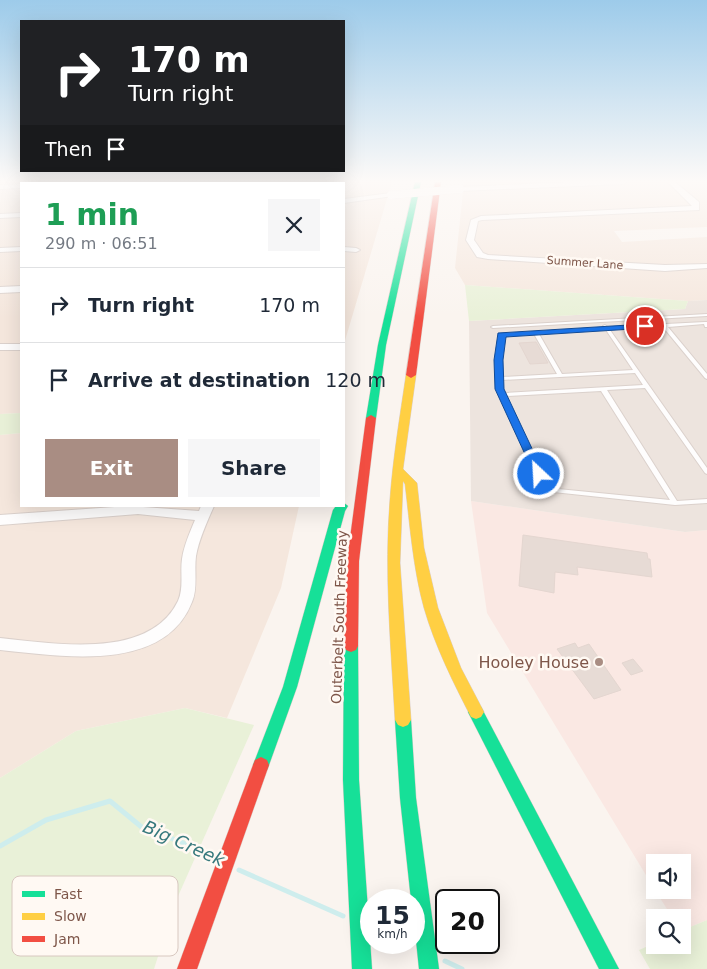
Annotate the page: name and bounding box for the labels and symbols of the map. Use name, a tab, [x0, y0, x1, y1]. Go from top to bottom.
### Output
street label: Summer Lane	[546, 254, 624, 272]
pin	[624, 305, 666, 347]
position arrow	[512, 447, 564, 499]
street label: Outerbelt South Freeway	[328, 530, 350, 704]
place label: Hooley House	[478, 653, 589, 672]
marker: Hooley House	[593, 656, 605, 668]
water label: Big Creek	[140, 816, 229, 871]
legend	[12, 876, 178, 956]
text: Fast	[54, 886, 83, 902]
speed limit sign: 20	[435, 889, 500, 954]
text: Slow	[54, 908, 87, 924]
text: Jam	[53, 931, 80, 947]

